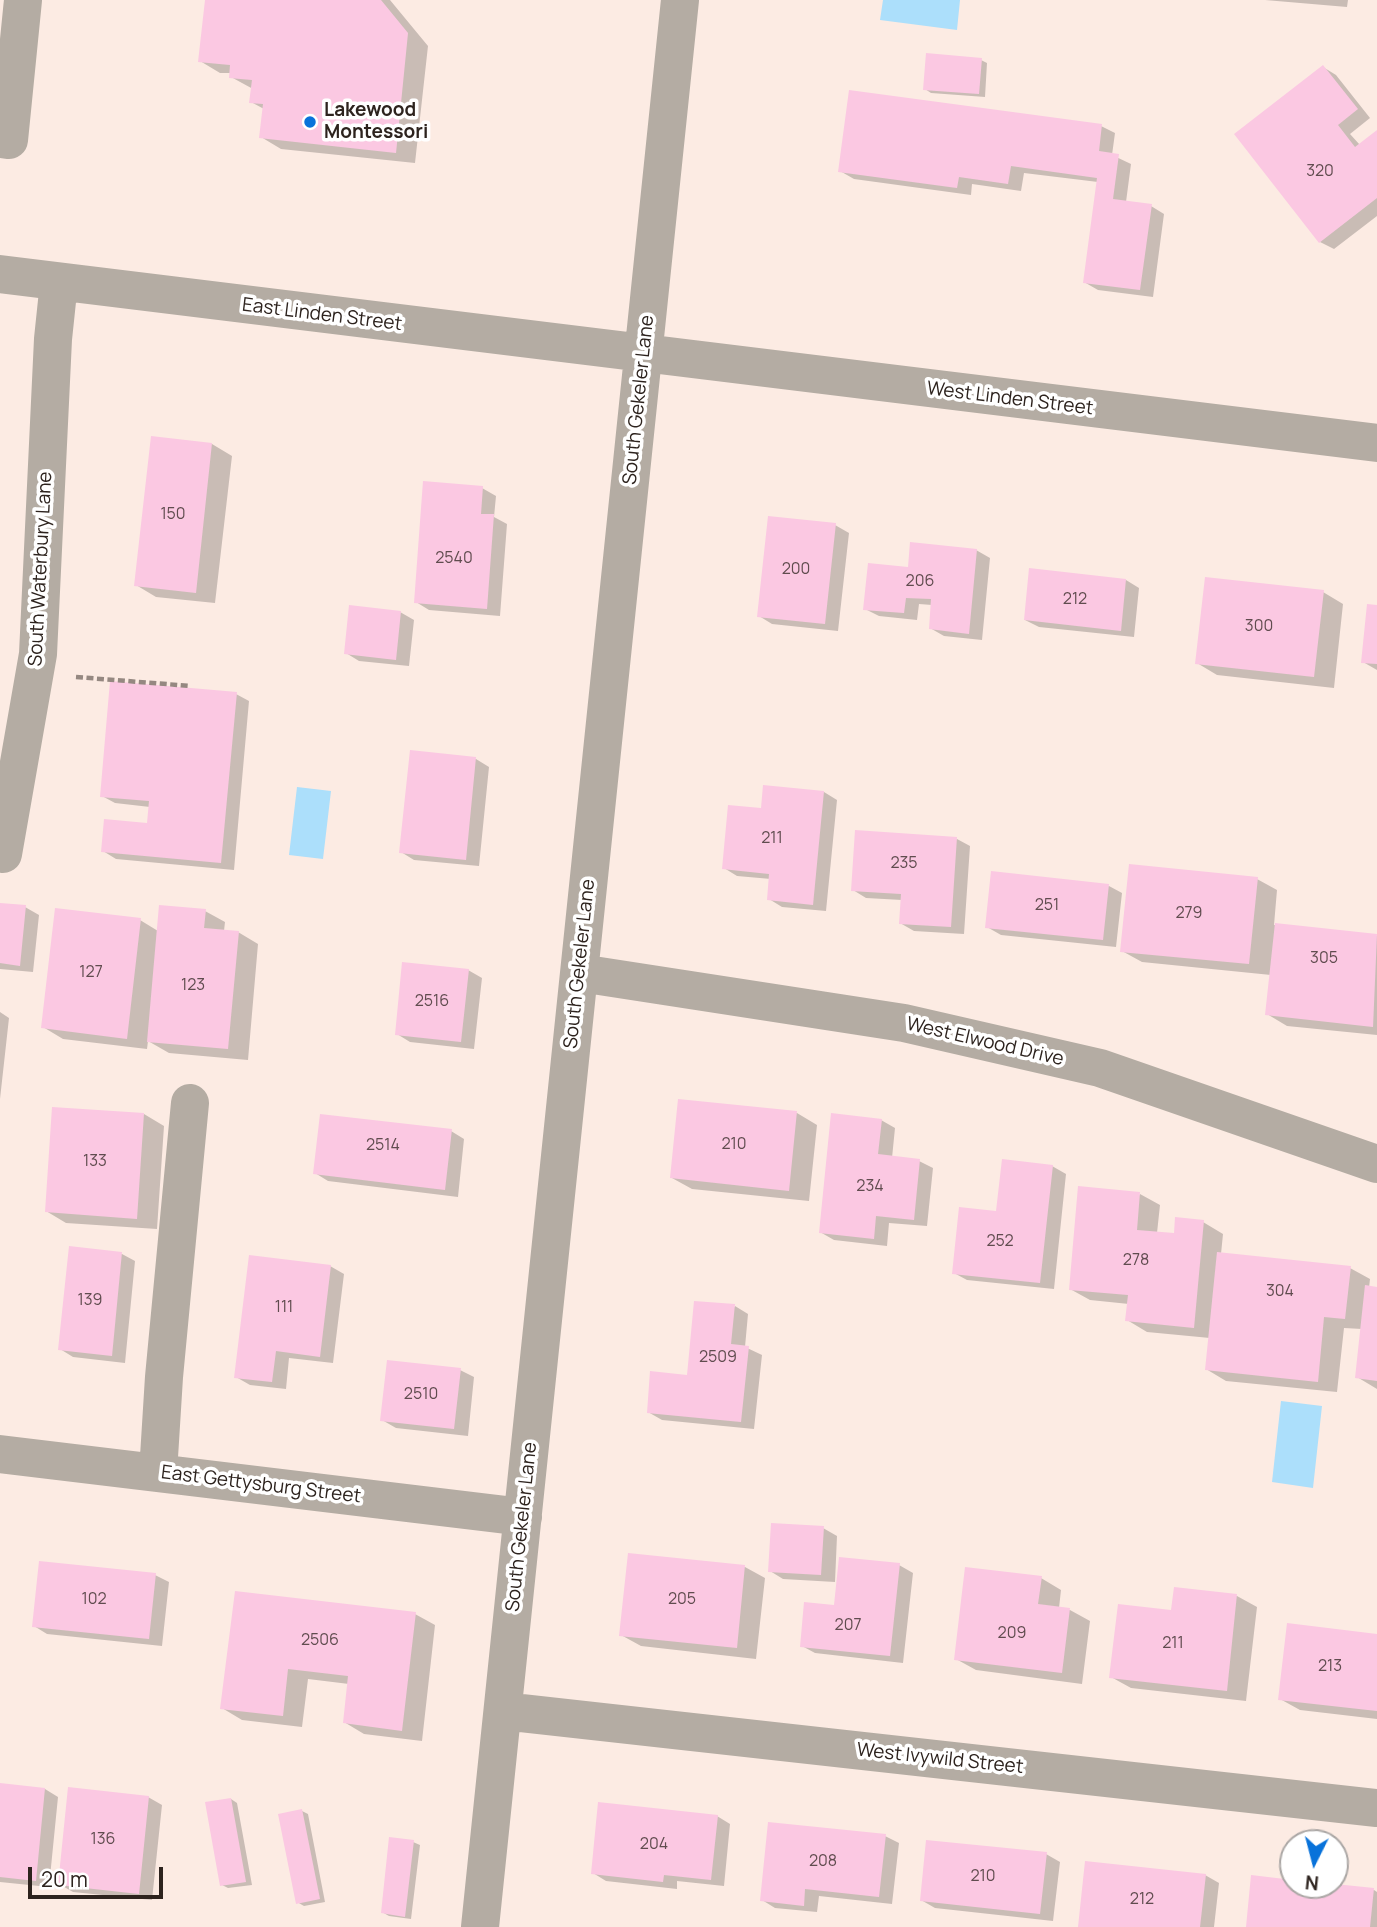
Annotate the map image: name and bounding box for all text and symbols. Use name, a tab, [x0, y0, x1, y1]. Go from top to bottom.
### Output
place label: Lakewood Montessori	[324, 100, 428, 144]
marker: Lakewood Montessori	[302, 114, 318, 130]
house number: 320	[1306, 162, 1334, 182]
street label: East Linden Street	[241, 294, 403, 336]
street label: South Gekeler Lane	[619, 314, 659, 486]
street label: West Linden Street	[926, 377, 1094, 421]
street label: South Waterbury Lane	[25, 471, 57, 667]
house number: 150	[160, 505, 186, 525]
house number: 2540	[435, 549, 473, 569]
house number: 200	[782, 560, 810, 580]
house number: 206	[906, 572, 934, 592]
house number: 212	[1063, 590, 1087, 610]
house number: 300	[1245, 617, 1273, 637]
house number: 211	[761, 829, 783, 849]
house number: 235	[890, 854, 918, 874]
street label: South Gekeler Lane	[560, 878, 600, 1050]
house number: 251	[1035, 896, 1059, 916]
house number: 279	[1175, 904, 1203, 924]
house number: 305	[1310, 949, 1338, 969]
house number: 127	[79, 963, 103, 983]
house number: 123	[181, 976, 205, 996]
house number: 2516	[415, 992, 449, 1012]
street label: West Elwood Drive	[904, 1013, 1066, 1071]
house number: 210	[721, 1135, 747, 1155]
house number: 2514	[366, 1136, 400, 1156]
house number: 133	[83, 1152, 107, 1172]
house number: 234	[856, 1177, 884, 1197]
house number: 252	[986, 1232, 1014, 1252]
house number: 278	[1123, 1251, 1149, 1271]
house number: 304	[1266, 1282, 1294, 1302]
house number: 139	[77, 1291, 103, 1311]
house number: 111	[275, 1298, 293, 1318]
house number: 2509	[699, 1348, 737, 1368]
house number: 2510	[404, 1385, 438, 1405]
street label: South Gekeler Lane	[502, 1441, 542, 1613]
street label: East Gettysburg Street	[160, 1461, 362, 1509]
house number: 102	[81, 1590, 107, 1610]
house number: 205	[668, 1590, 696, 1610]
house number: 207	[835, 1616, 861, 1636]
house number: 209	[998, 1624, 1026, 1644]
house number: 2506	[301, 1631, 339, 1651]
house number: 211	[1162, 1634, 1184, 1654]
house number: 213	[1318, 1657, 1342, 1677]
street label: West Ivywild Street	[856, 1739, 1024, 1779]
north arrow	[1279, 1829, 1349, 1899]
house number: 136	[90, 1830, 116, 1850]
house number: 204	[640, 1835, 668, 1855]
house number: 208	[809, 1852, 837, 1872]
scale bar	[32, 1854, 166, 1898]
text: 20 m	[41, 1865, 88, 1893]
house number: 210	[970, 1867, 996, 1887]
text: N	[1304, 1869, 1320, 1897]
house number: 212	[1130, 1890, 1154, 1910]

